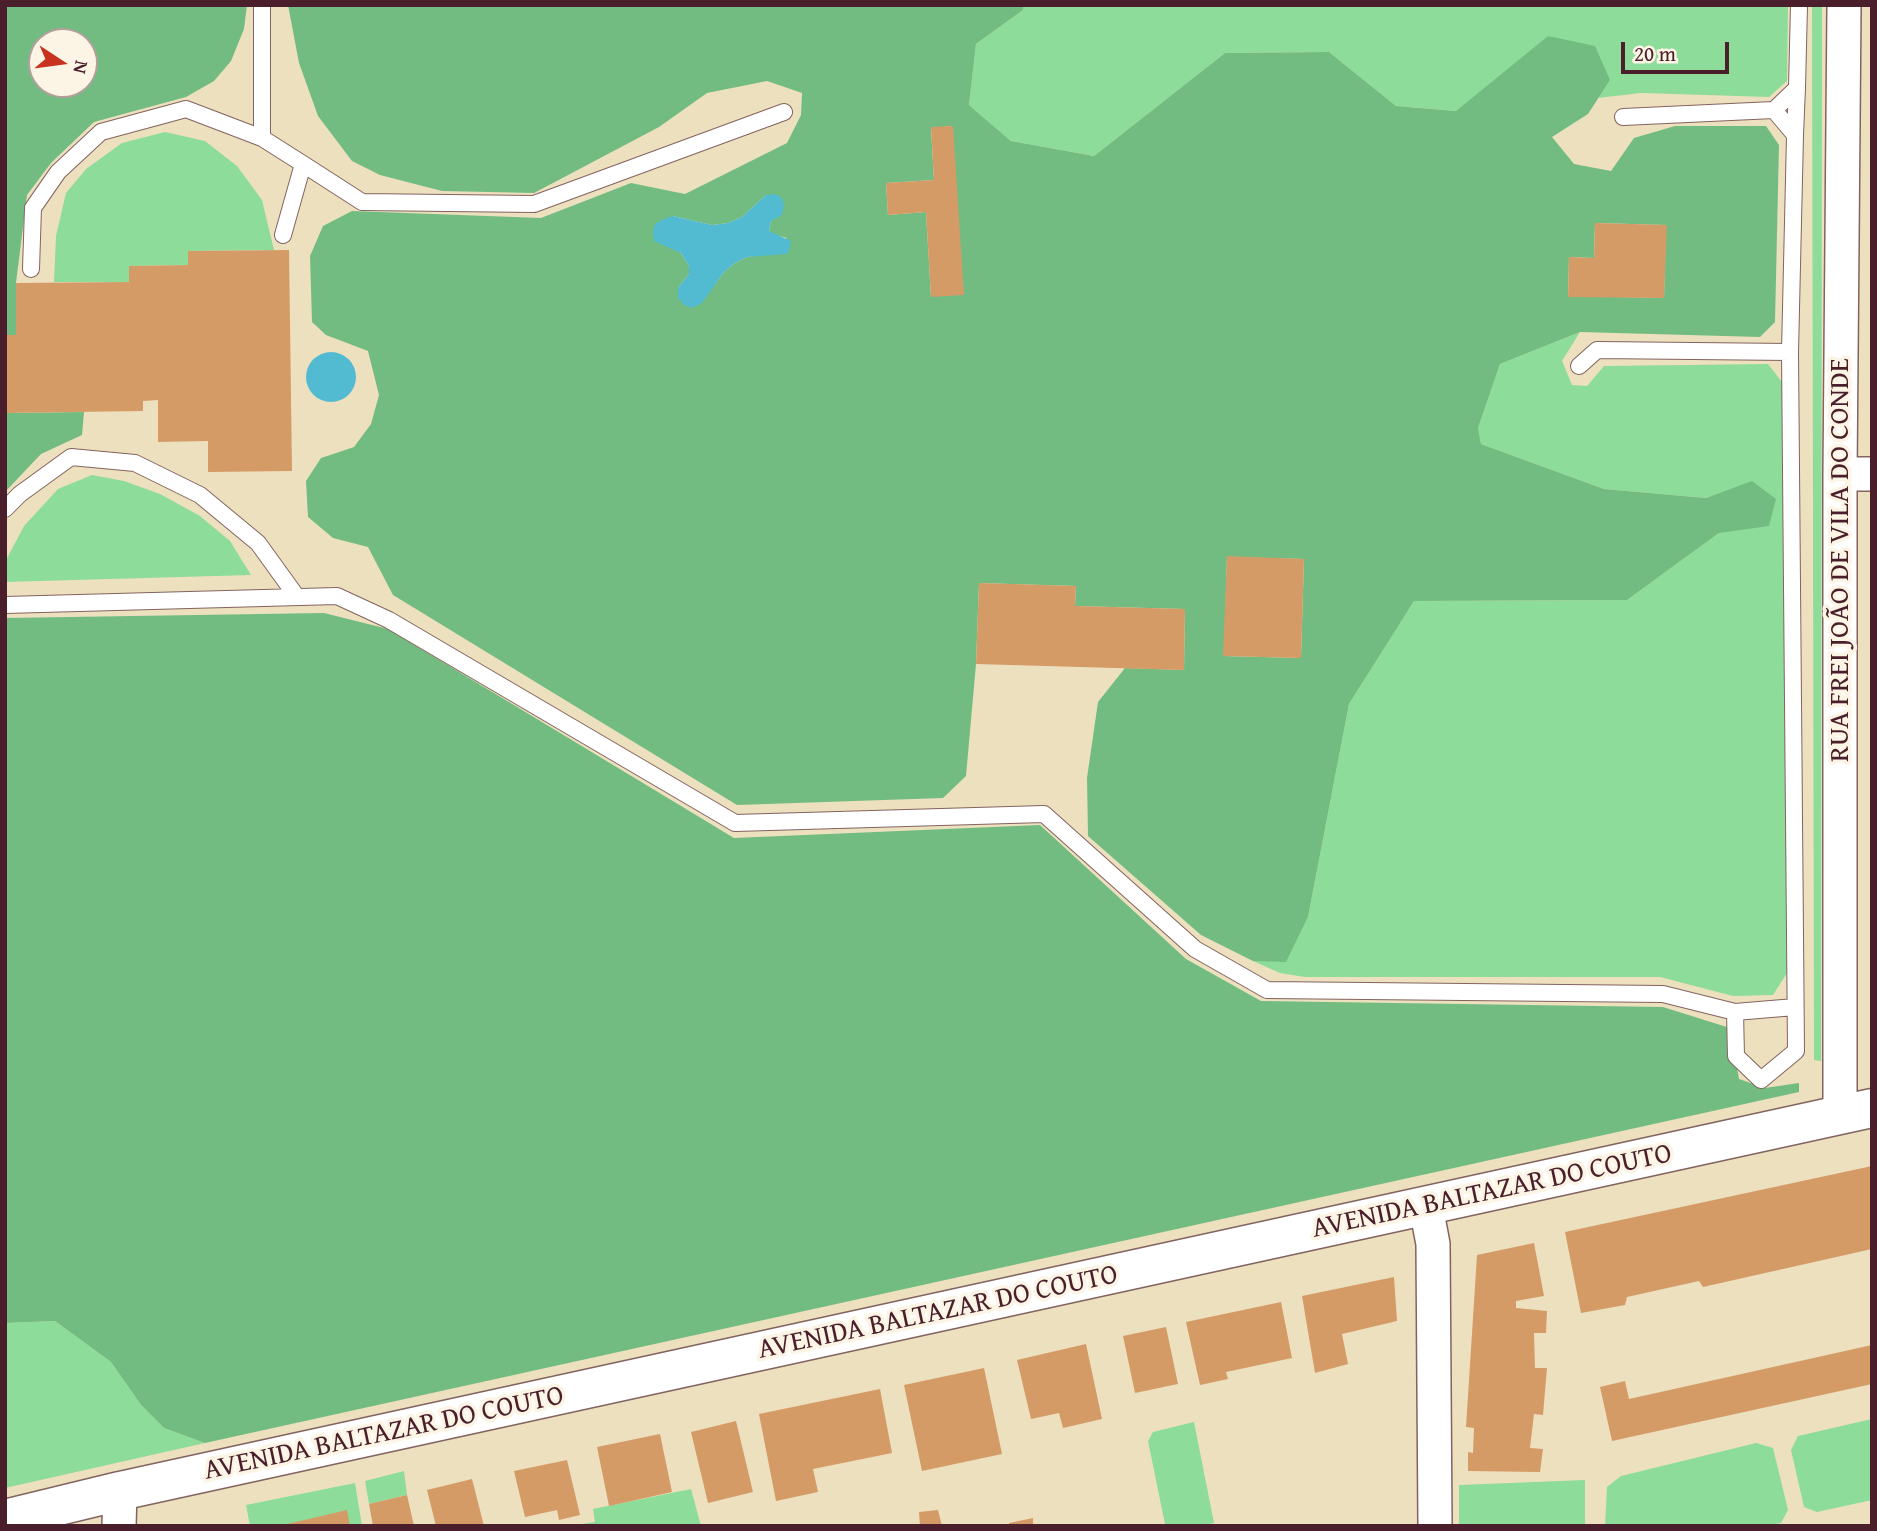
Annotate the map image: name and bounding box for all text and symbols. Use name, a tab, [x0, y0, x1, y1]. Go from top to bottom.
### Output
north arrow	[28, 28, 98, 98]
scale bar	[1625, 28, 1734, 72]
text: 20 m	[1634, 38, 1676, 69]
text: N	[66, 58, 97, 77]
street label: RUA FREI JOÃO DE VILA DO CONDE	[1824, 358, 1858, 762]
street label: AVENIDA BALTAZAR DO COUTO	[1309, 1137, 1675, 1247]
street label: AVENIDA BALTAZAR DO COUTO	[755, 1258, 1121, 1368]
street label: AVENIDA BALTAZAR DO COUTO	[201, 1379, 567, 1489]

